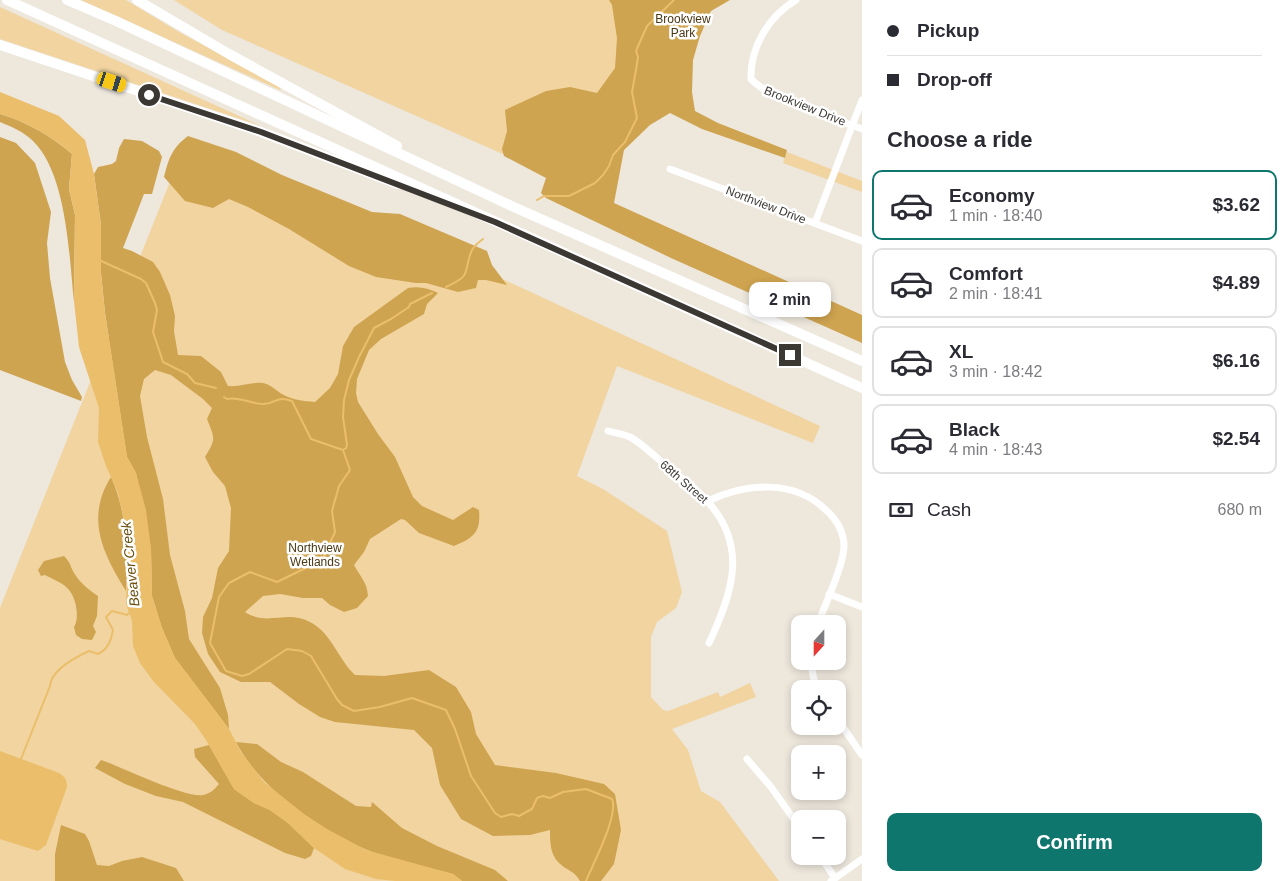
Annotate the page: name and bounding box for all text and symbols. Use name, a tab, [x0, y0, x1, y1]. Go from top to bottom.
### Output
park label: Brookview Park	[655, 12, 711, 40]
text: Pickup	[917, 20, 979, 41]
text: Drop-off	[917, 69, 992, 90]
car	[95, 70, 128, 94]
street label: Brookview Drive	[762, 83, 848, 129]
route start	[138, 84, 160, 106]
text: Choose a ride	[887, 127, 1032, 152]
street label: Northview Drive	[724, 183, 808, 227]
icon: car	[889, 183, 934, 228]
text: Economy	[949, 185, 1035, 206]
text: $3.62	[1212, 194, 1260, 215]
text: 1 min · 18:40	[949, 207, 1042, 224]
icon: car	[889, 261, 934, 306]
text: Comfort	[949, 263, 1023, 284]
text: $4.89	[1212, 272, 1260, 293]
callout: 2 min	[749, 282, 831, 318]
text: 2 min · 18:41	[949, 285, 1042, 302]
text: 2 min	[769, 291, 811, 308]
icon: car	[889, 339, 934, 384]
text: XL	[949, 341, 973, 362]
route end	[779, 344, 801, 366]
text: $6.16	[1212, 350, 1260, 371]
text: 3 min · 18:42	[949, 363, 1042, 380]
icon: car	[889, 417, 934, 462]
text: Black	[949, 419, 1000, 440]
text: $2.54	[1212, 428, 1260, 449]
text: 4 min · 18:43	[949, 441, 1042, 458]
street label: 68th Street	[657, 457, 711, 507]
icon: cash	[887, 496, 915, 524]
text: Cash	[927, 499, 971, 520]
text: 680 m	[1218, 501, 1262, 518]
water label: Beaver Creek	[117, 520, 142, 607]
park label: Northview Wetlands	[288, 541, 342, 569]
north arrow	[791, 615, 846, 670]
map controls	[791, 615, 846, 865]
button: locate	[791, 680, 846, 735]
button: +	[791, 745, 846, 800]
button: −	[791, 810, 846, 865]
button: Confirm	[887, 813, 1262, 871]

